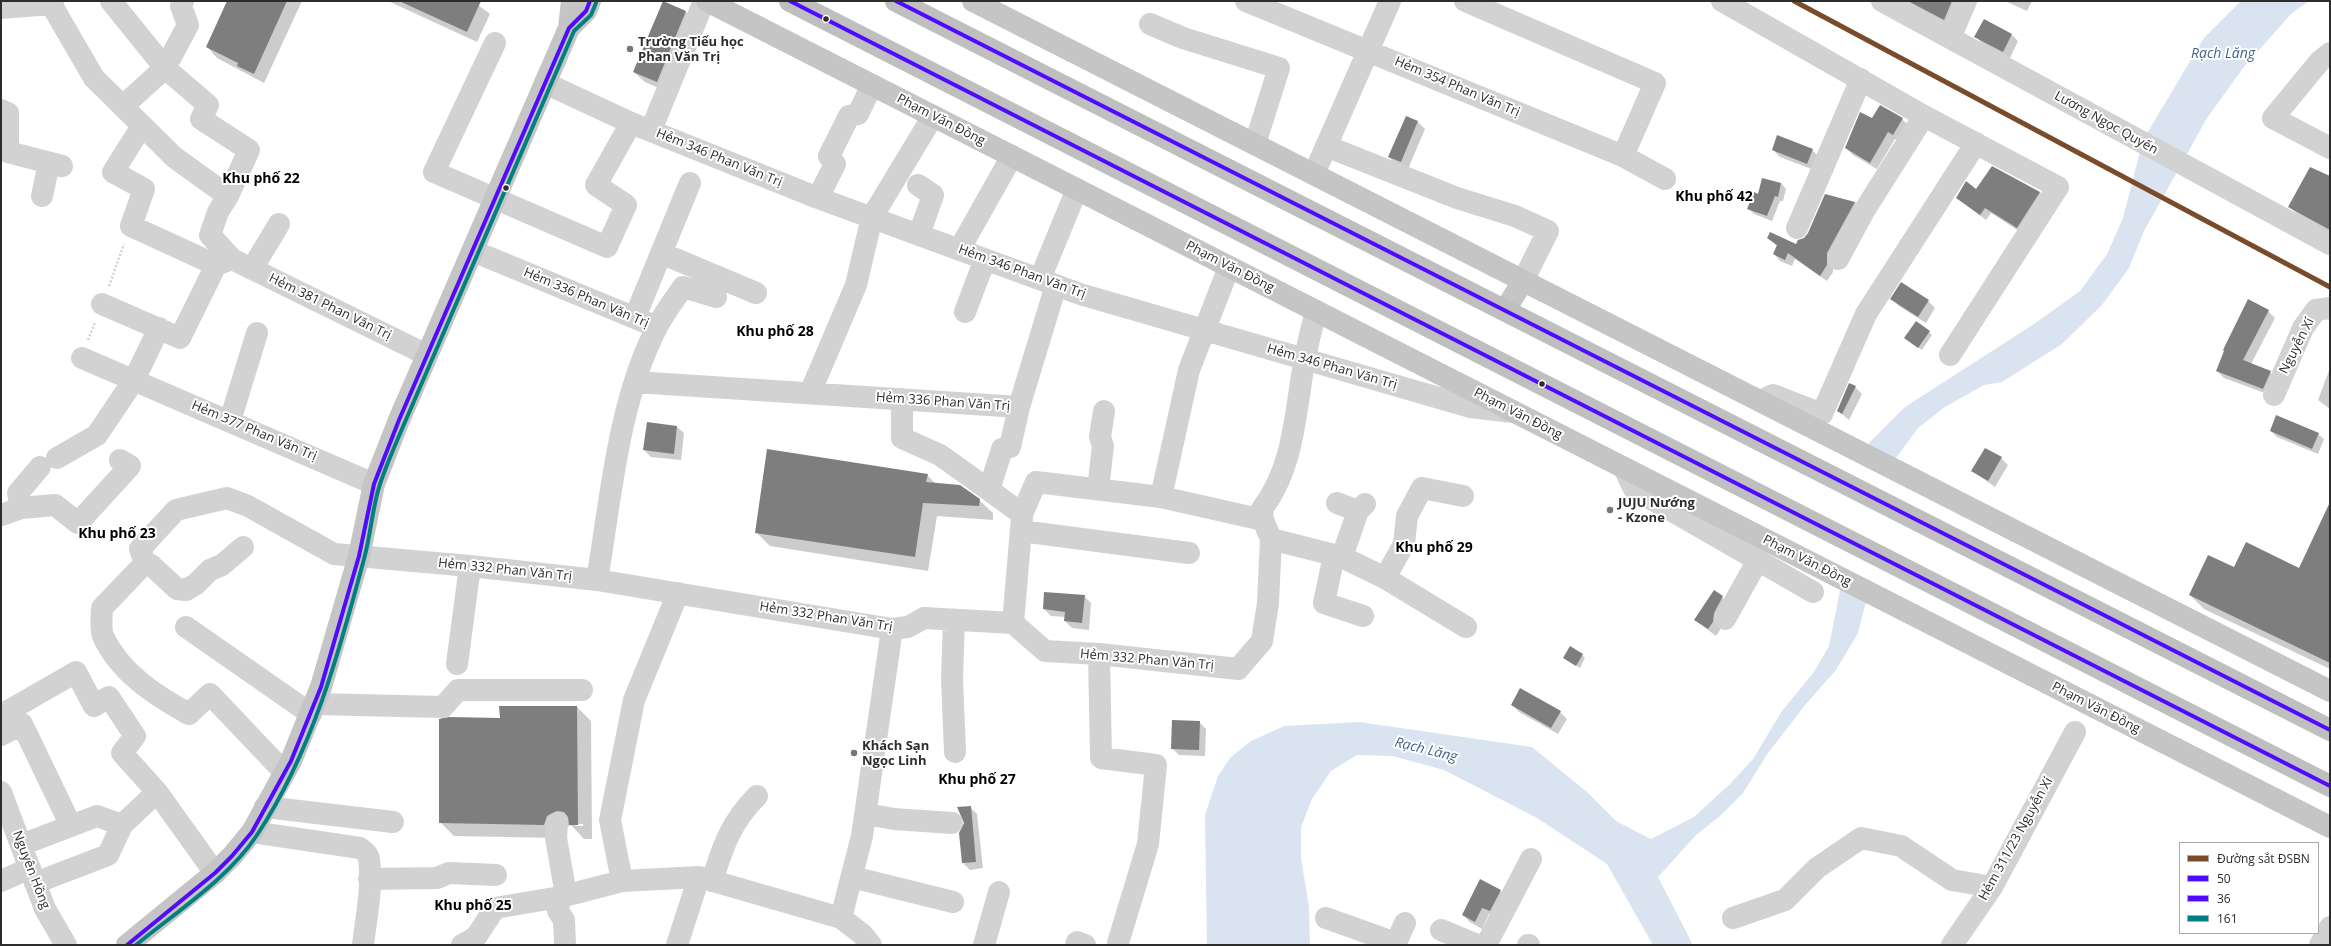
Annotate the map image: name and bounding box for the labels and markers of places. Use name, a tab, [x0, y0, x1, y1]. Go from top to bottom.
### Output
unlabelled marker	[821, 14, 831, 24]
place label: Trường Tiểu học Phan Văn Trị	[638, 34, 744, 65]
marker: Trường Tiểu học Phan Văn Trị	[625, 44, 635, 54]
unlabelled marker	[501, 183, 511, 193]
unlabelled marker	[1537, 379, 1547, 389]
place label: JUJU Nướng - Kzone	[1618, 495, 1695, 526]
marker: JUJU Nướng - Kzone	[1605, 505, 1615, 515]
place label: Khách Sạn Ngọc Linh	[862, 738, 929, 769]
marker: Khách Sạn Ngọc Linh	[849, 748, 859, 758]

